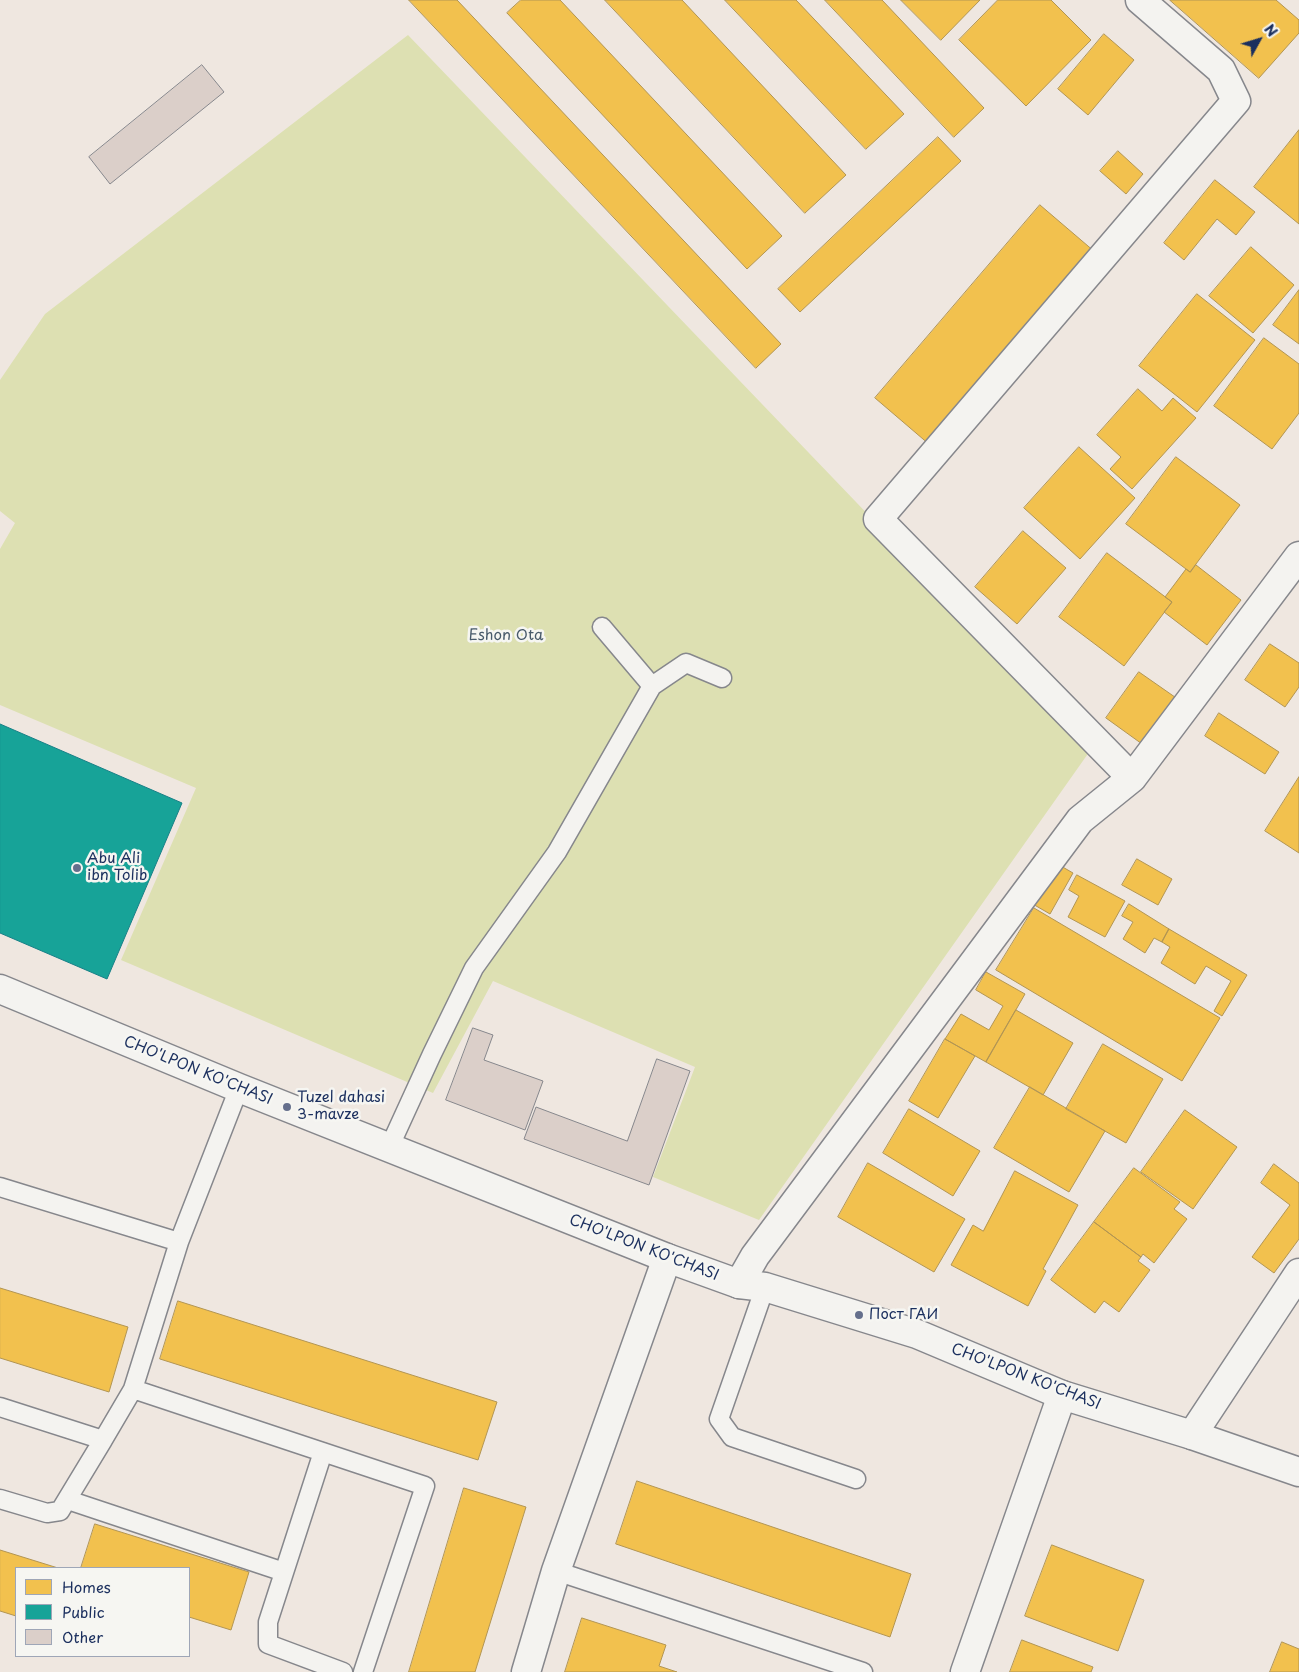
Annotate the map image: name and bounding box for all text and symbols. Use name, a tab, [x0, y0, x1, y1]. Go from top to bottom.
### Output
north arrow	[1234, 15, 1284, 65]
text: N	[1259, 19, 1283, 41]
park label: Eshon Ota	[469, 627, 543, 645]
place label: Abu Ali ibn Tolib	[87, 850, 147, 885]
marker: Abu Ali ibn Tolib	[71, 862, 83, 874]
street label: CHO'LPON KO'CHASI	[121, 1033, 275, 1109]
place label: Tuzel dahasi 3-mavze	[297, 1089, 385, 1124]
marker: Tuzel dahasi 3-mavze	[281, 1101, 293, 1113]
street label: CHO'LPON KO'CHASI	[567, 1211, 721, 1285]
place label: Пост ГАИ	[869, 1306, 938, 1324]
marker: Пост ГАИ	[853, 1309, 865, 1321]
street label: CHO'LPON KO'CHASI	[949, 1340, 1103, 1414]
legend	[15, 1567, 190, 1657]
text: Homes	[62, 1575, 111, 1598]
text: Public	[62, 1600, 105, 1623]
text: Other	[62, 1625, 103, 1648]

